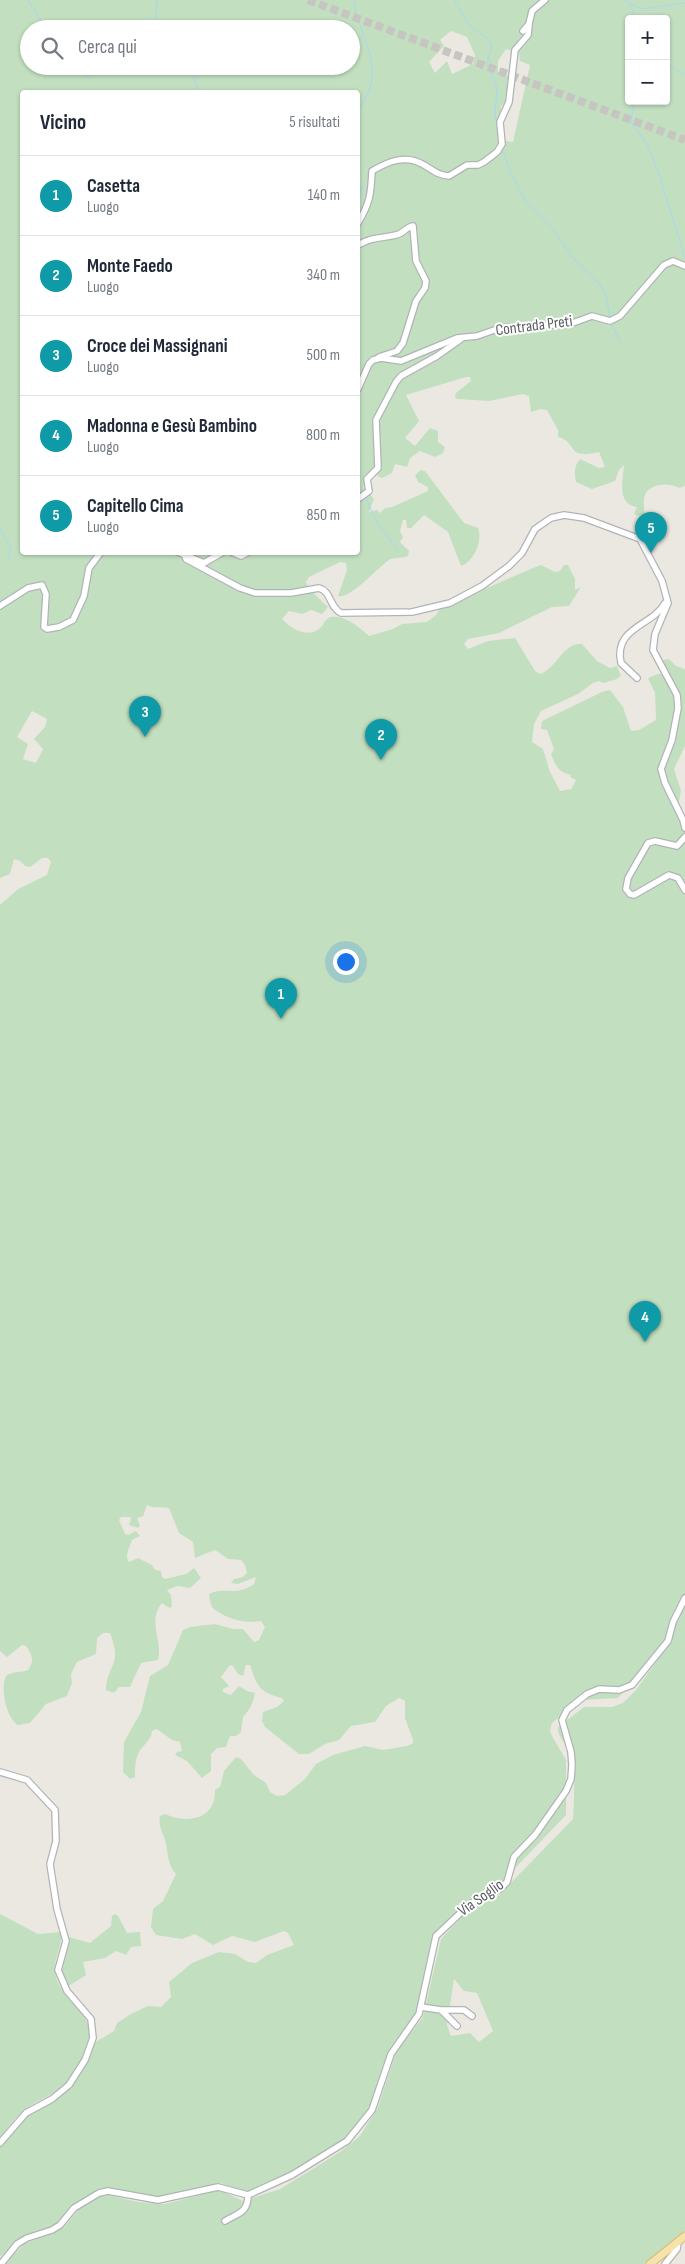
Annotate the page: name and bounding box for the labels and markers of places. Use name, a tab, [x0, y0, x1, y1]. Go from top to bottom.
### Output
pin: 5	[635, 512, 667, 553]
pin: 3	[129, 696, 161, 737]
pin: 2	[365, 719, 397, 760]
pin: 1	[265, 978, 297, 1019]
pin: 4	[629, 1301, 661, 1342]

